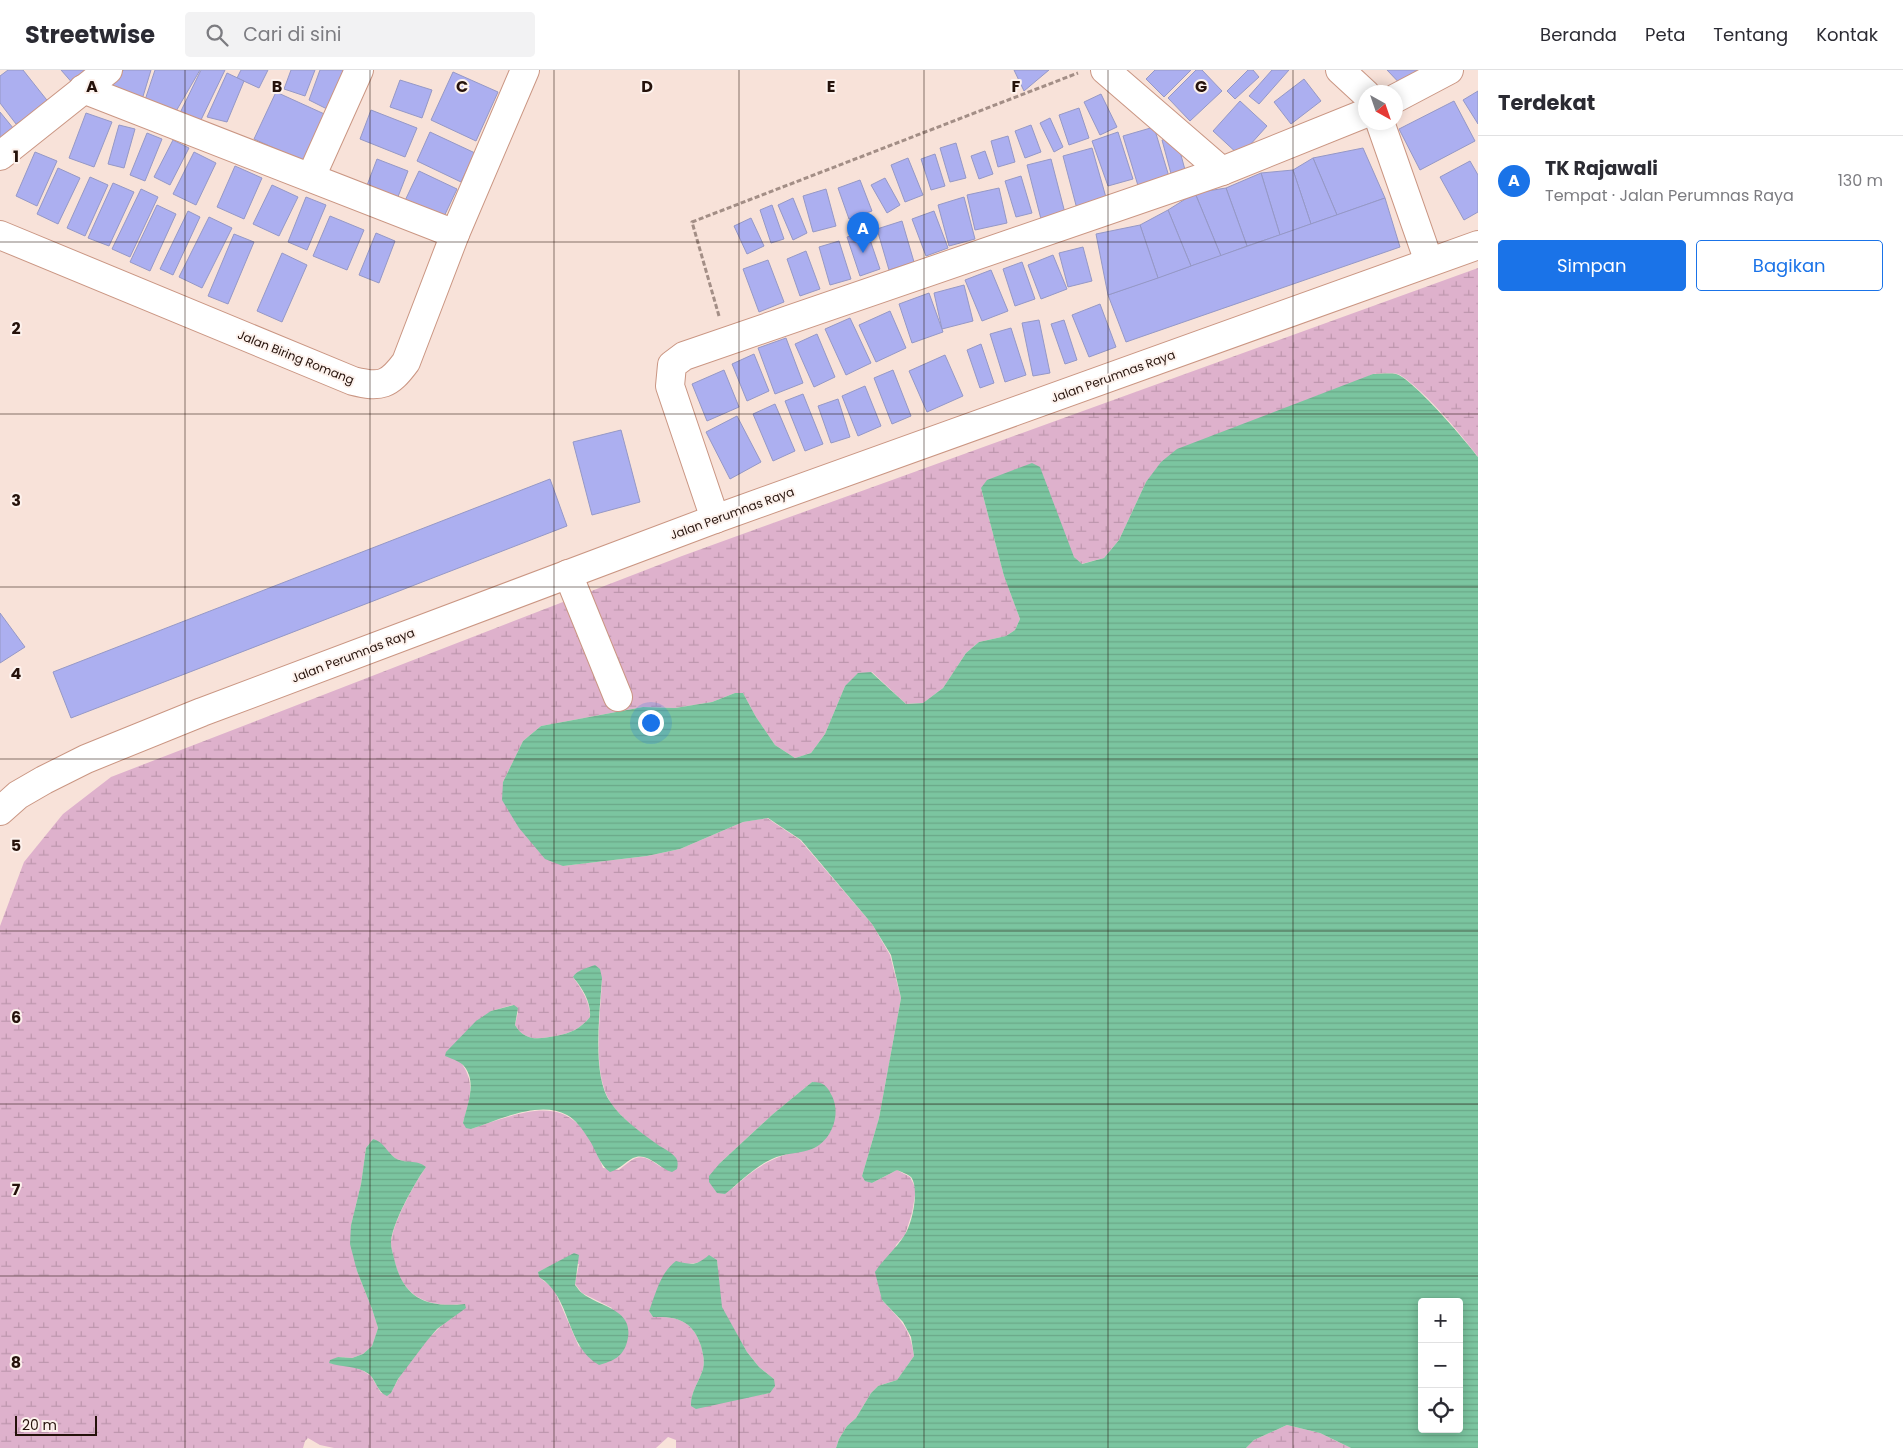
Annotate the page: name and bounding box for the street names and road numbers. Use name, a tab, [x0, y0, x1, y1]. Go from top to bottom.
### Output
street label: Jalan Biring Romang	[235, 326, 357, 388]
street label: Jalan Perumnas Raya	[1049, 346, 1177, 406]
street label: Jalan Perumnas Raya	[668, 483, 796, 543]
street label: Jalan Perumnas Raya	[289, 624, 417, 686]

